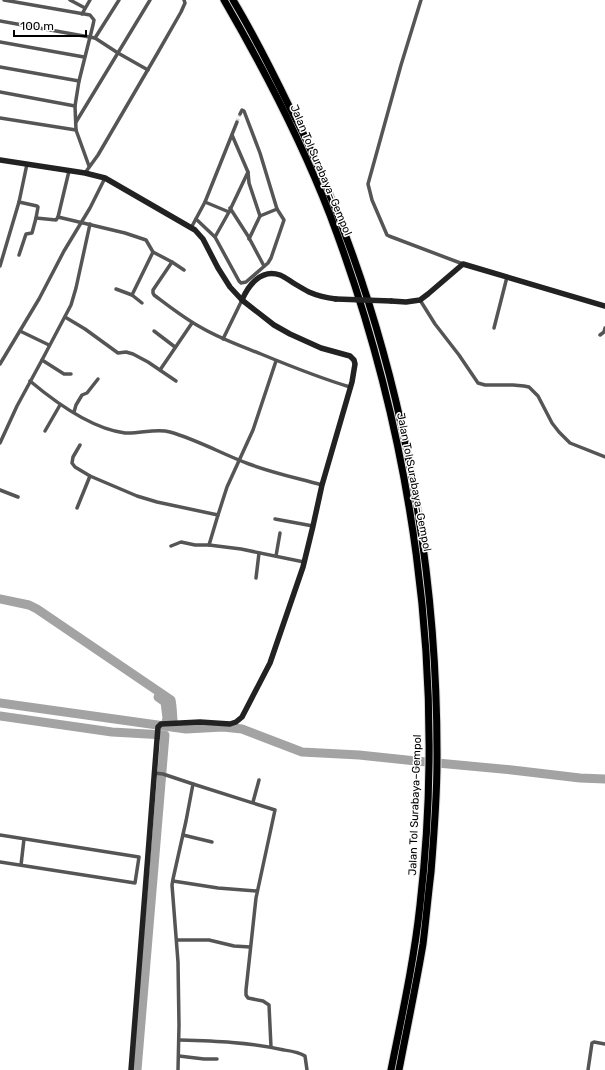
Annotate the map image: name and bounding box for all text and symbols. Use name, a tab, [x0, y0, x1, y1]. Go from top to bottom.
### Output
scale bar	[14, 12, 86, 38]
text: 100 m	[20, 19, 54, 33]
street label: Jalan Tol Surabaya–Gempol	[287, 102, 355, 238]
street label: Jalan Tol Surabaya–Gempol	[394, 411, 434, 553]
street label: Jalan Tol Surabaya–Gempol	[406, 734, 424, 876]

